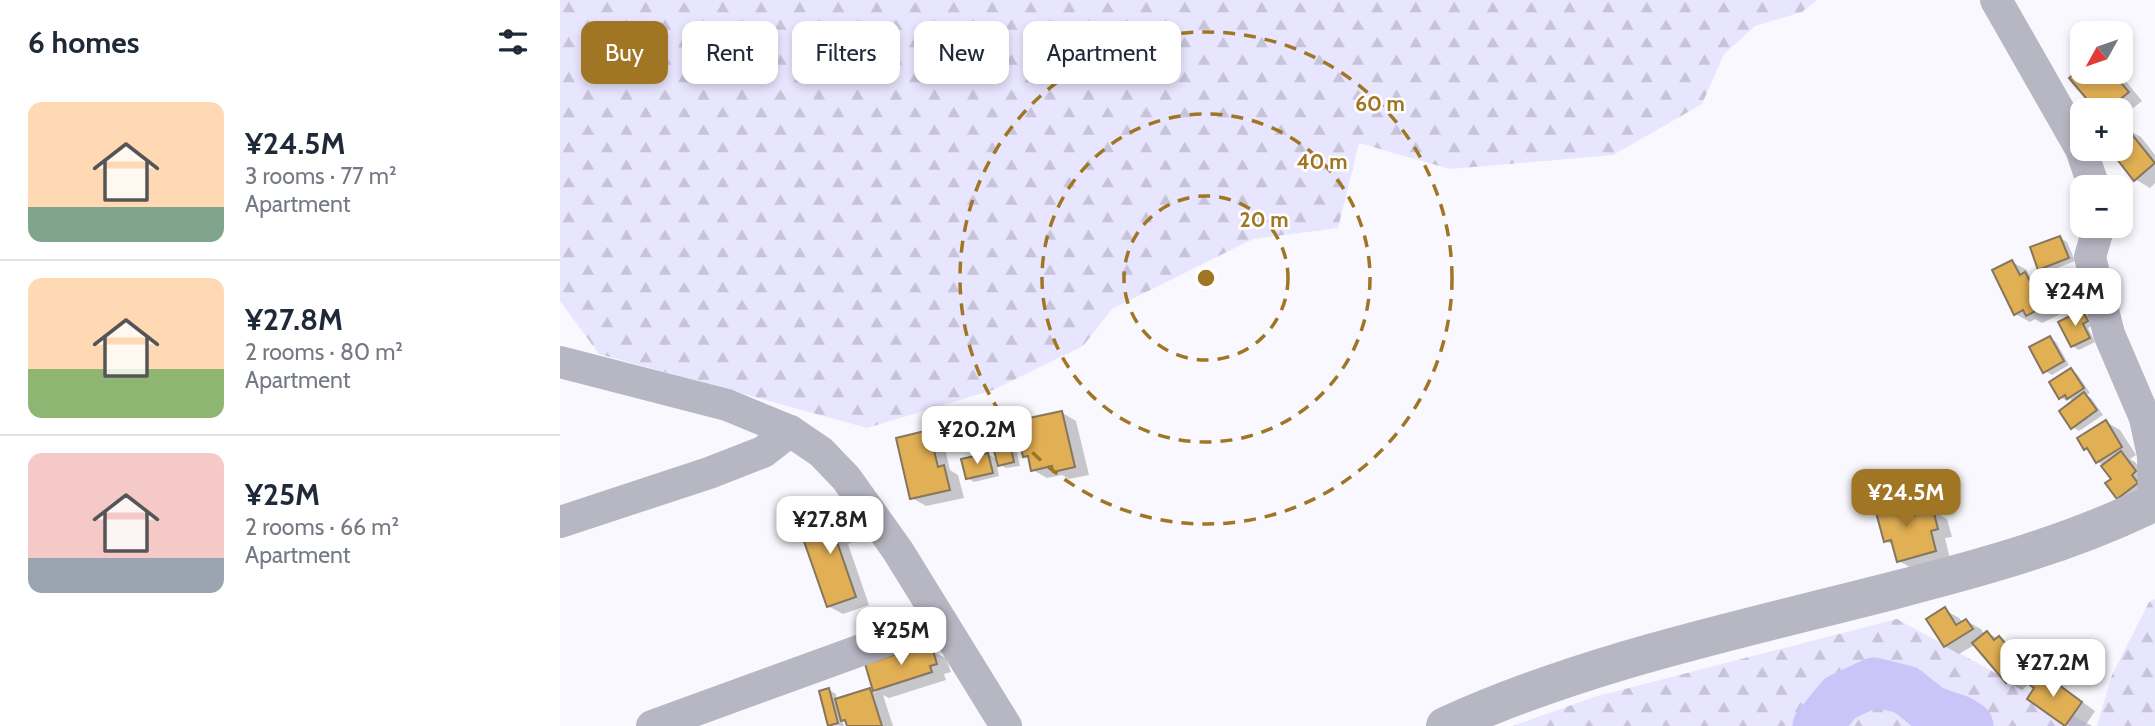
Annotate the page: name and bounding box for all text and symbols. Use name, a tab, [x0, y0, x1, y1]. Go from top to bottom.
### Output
chip: Buy	[581, 21, 668, 84]
chip: Rent	[682, 21, 778, 84]
chip: Filters	[792, 21, 900, 84]
chip: New	[914, 21, 1009, 84]
chip: Apartment	[1023, 21, 1181, 84]
north arrow	[2070, 21, 2133, 84]
map controls	[2070, 21, 2133, 238]
icon: filters	[494, 23, 532, 61]
text: 6 homes	[28, 24, 139, 61]
text: 60 m	[1355, 91, 1405, 116]
button: +	[2070, 98, 2133, 161]
text: ¥24.5M	[245, 125, 345, 162]
icon: home	[84, 130, 168, 214]
text: 40 m	[1297, 149, 1347, 174]
text: 3 rooms · 77 m²	[245, 162, 397, 190]
button: −	[2070, 175, 2133, 238]
text: Apartment	[245, 190, 350, 218]
text: 20 m	[1240, 207, 1288, 232]
centre of rings	[1194, 266, 1218, 290]
pin: ¥24M	[2034, 268, 2116, 328]
text: ¥24M	[2045, 277, 2105, 305]
text: ¥27.8M	[245, 301, 343, 338]
icon: home	[84, 306, 168, 390]
text: 2 rooms · 80 m²	[245, 338, 403, 366]
text: Apartment	[245, 366, 350, 394]
pin: ¥20.2M	[920, 406, 1034, 466]
text: ¥20.2M	[938, 415, 1016, 443]
pin: ¥24.5M	[1849, 470, 1963, 529]
text: ¥25M	[245, 476, 320, 513]
text: ¥24.5M	[1868, 478, 1944, 506]
icon: home	[84, 481, 168, 565]
pin: ¥27.8M	[773, 496, 887, 556]
text: ¥27.8M	[792, 505, 868, 533]
text: 2 rooms · 66 m²	[245, 513, 399, 541]
text: Apartment	[245, 541, 350, 569]
pin: ¥25M	[860, 608, 942, 667]
text: ¥25M	[872, 616, 930, 644]
pin: ¥27.2M	[1996, 640, 2110, 699]
text: ¥27.2M	[2016, 648, 2090, 676]

